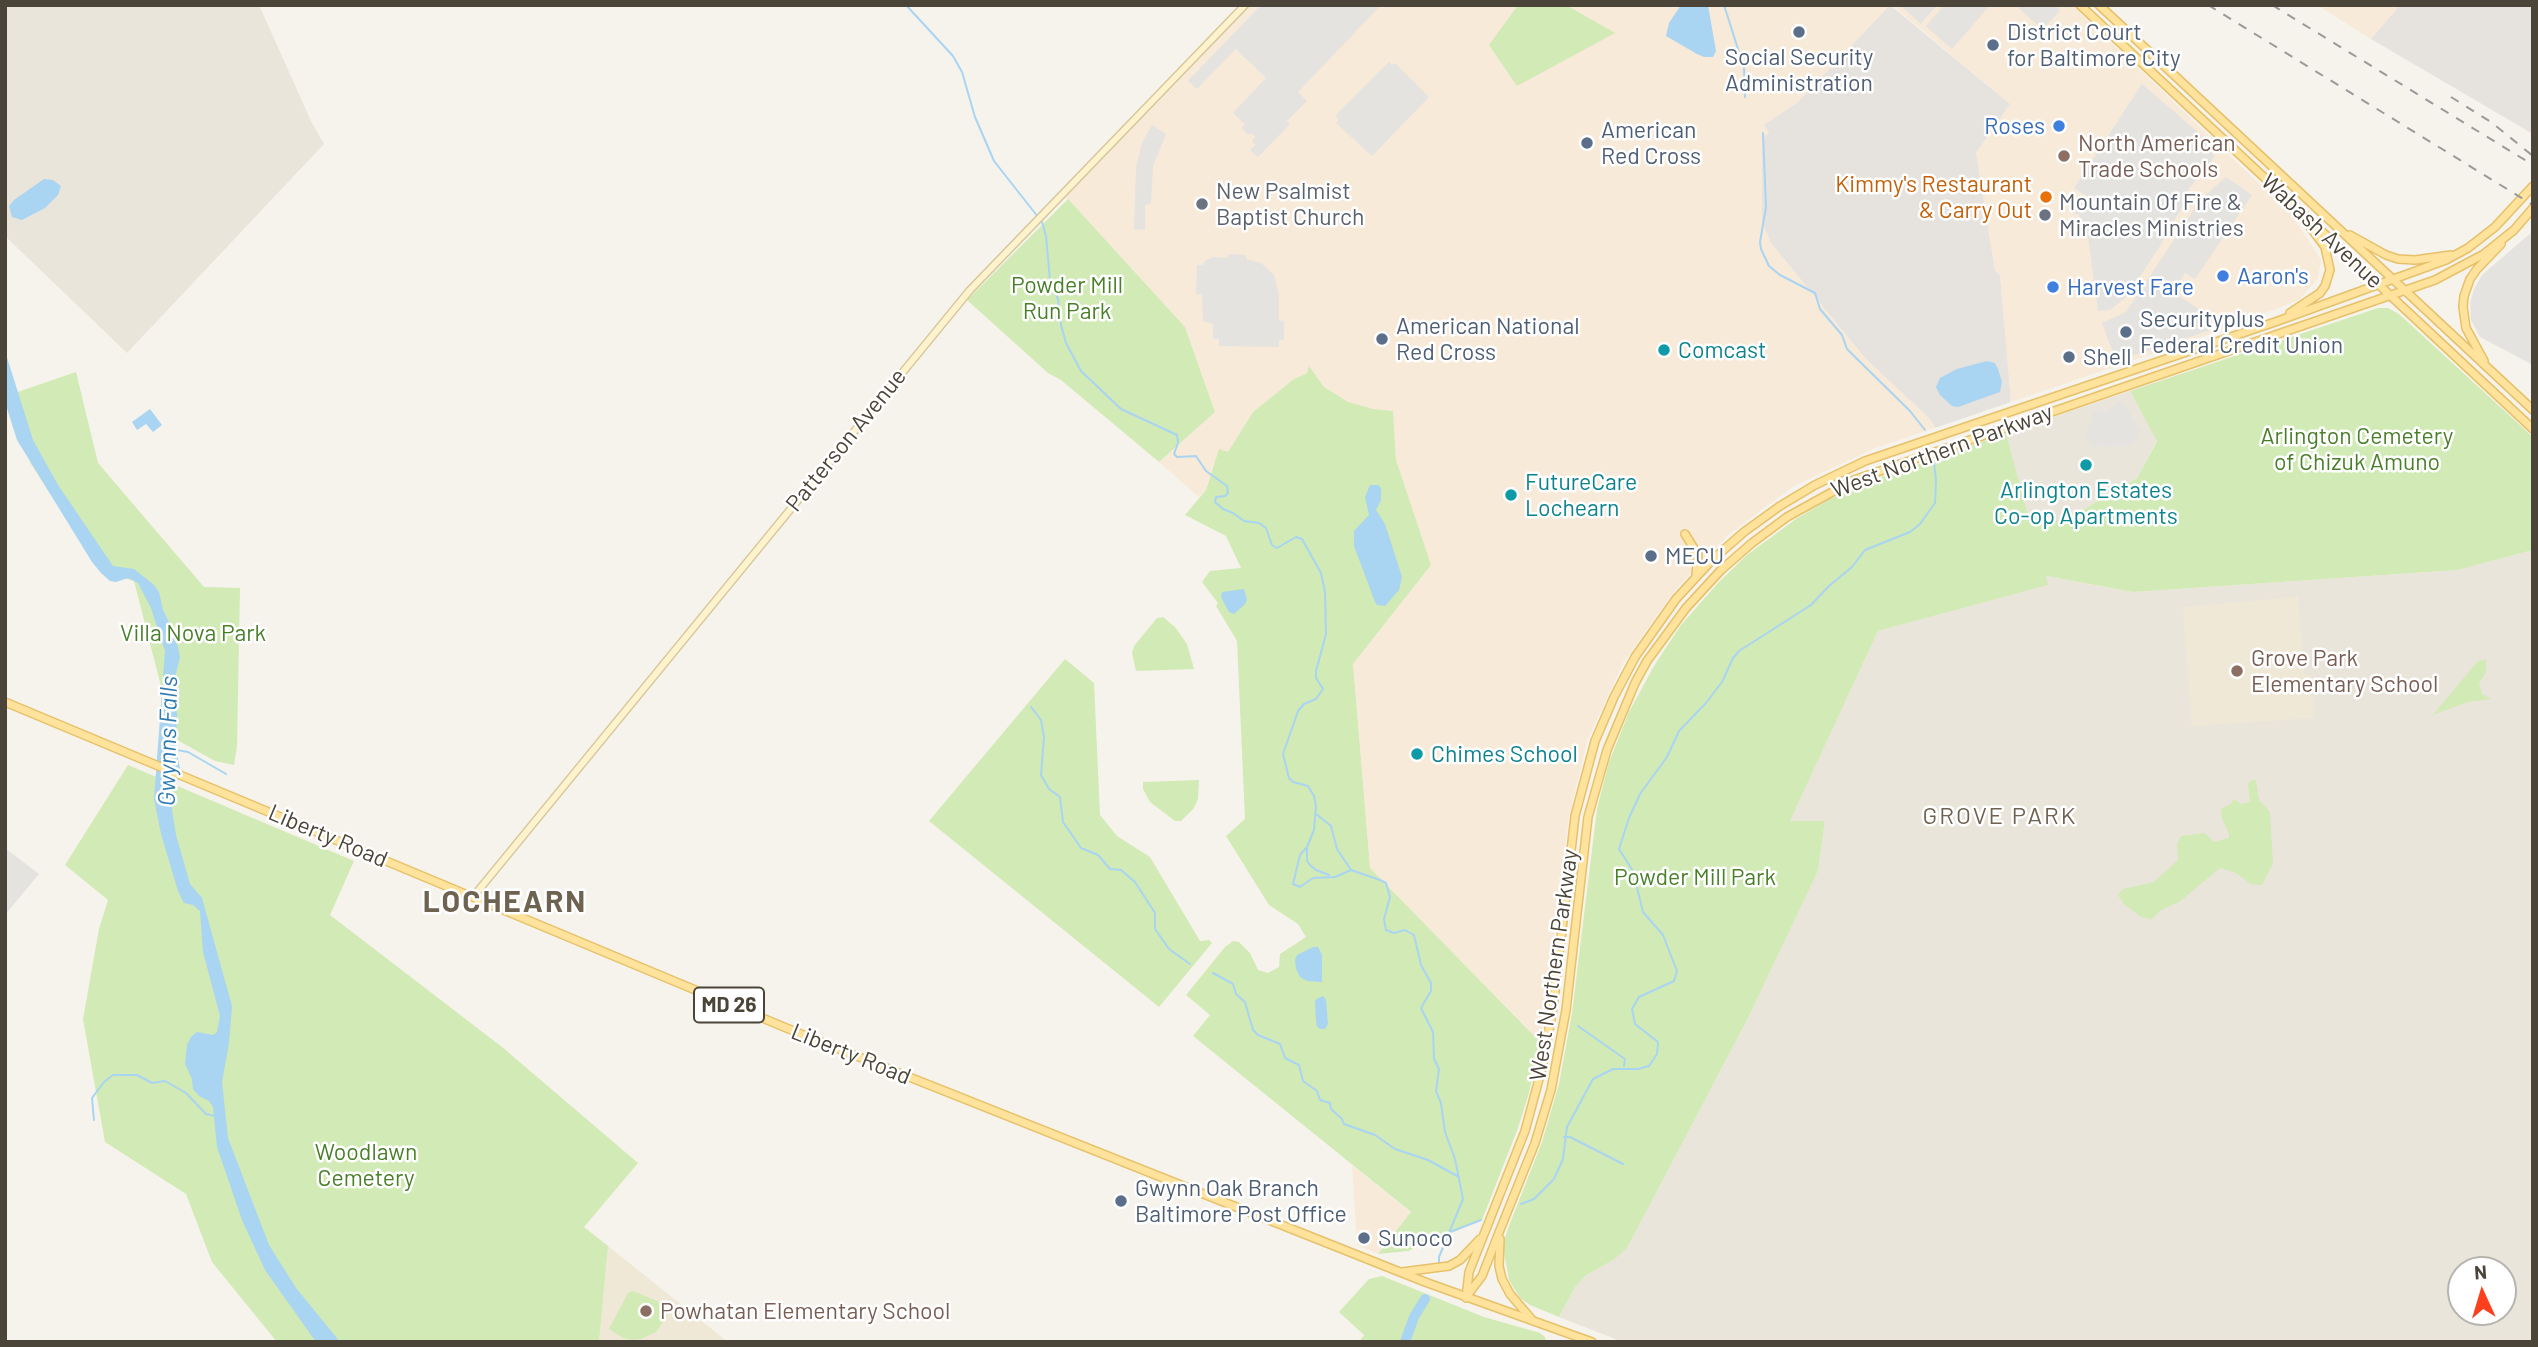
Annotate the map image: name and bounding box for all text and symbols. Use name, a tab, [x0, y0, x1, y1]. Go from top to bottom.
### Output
place label: District Court for Baltimore City	[2007, 18, 2180, 72]
marker: Social Security Administration	[1791, 24, 1807, 40]
marker: District Court for Baltimore City	[1985, 37, 2001, 53]
place label: Social Security Administration	[1725, 43, 1873, 97]
place label: Roses	[1984, 112, 2045, 140]
place label: American Red Cross	[1601, 116, 1701, 170]
marker: Roses	[2051, 118, 2067, 134]
place label: North American Trade Schools	[2078, 129, 2236, 183]
marker: American Red Cross	[1579, 135, 1595, 151]
marker: North American Trade Schools	[2056, 148, 2072, 164]
street label: Wabash Avenue	[2255, 168, 2389, 294]
place label: Kimmy's Restaurant & Carry Out	[1835, 170, 2032, 224]
place label: New Psalmist Baptist Church	[1216, 177, 1364, 231]
place label: Mountain Of Fire & Miracles Ministries	[2059, 188, 2244, 242]
marker: Kimmy's Restaurant & Carry Out	[2038, 189, 2054, 205]
marker: New Psalmist Baptist Church	[1194, 196, 1210, 212]
marker: Mountain Of Fire & Miracles Ministries	[2037, 207, 2053, 223]
place label: Aaron's	[2237, 262, 2309, 290]
marker: Aaron's	[2215, 268, 2231, 284]
park label: Powder Mill Run Park	[1011, 271, 1123, 325]
place label: Harvest Fare	[2067, 273, 2194, 301]
marker: Harvest Fare	[2045, 279, 2061, 295]
place label: Securityplus Federal Credit Union	[2140, 305, 2343, 359]
place label: American National Red Cross	[1396, 312, 1579, 366]
marker: Securityplus Federal Credit Union	[2118, 324, 2134, 340]
marker: American National Red Cross	[1374, 331, 1390, 347]
place label: Comcast	[1678, 336, 1766, 364]
marker: Comcast	[1656, 342, 1672, 358]
place label: Shell	[2083, 343, 2132, 371]
marker: Shell	[2061, 349, 2077, 365]
street label: Patterson Avenue	[780, 363, 912, 517]
street label: West Northern Parkway	[1827, 398, 2057, 504]
park label: Arlington Cemetery of Chizuk Amuno	[2261, 422, 2453, 476]
marker: Arlington Estates Co-op Apartments	[2078, 457, 2094, 473]
place label: FutureCare Lochearn	[1525, 468, 1637, 522]
place label: Arlington Estates Co-op Apartments	[1994, 476, 2178, 530]
marker: FutureCare Lochearn	[1503, 487, 1519, 503]
place label: MECU	[1665, 542, 1724, 570]
marker: MECU	[1643, 548, 1659, 564]
park label: Villa Nova Park	[120, 619, 266, 647]
place label: Grove Park Elementary School	[2251, 644, 2438, 698]
marker: Grove Park Elementary School	[2229, 663, 2245, 679]
water label: Gwynns Falls	[152, 676, 184, 806]
place label: Chimes School	[1431, 740, 1578, 768]
marker: Chimes School	[1409, 746, 1425, 762]
street label: Liberty Road	[264, 799, 392, 873]
district label: GROVE PARK	[1924, 802, 2076, 830]
street label: West Northern Parkway	[1524, 847, 1584, 1083]
park label: Powder Mill Park	[1614, 863, 1776, 891]
district label: LOCHEARN	[424, 884, 586, 920]
road number: MD 26	[694, 988, 764, 1023]
street label: Liberty Road	[787, 1017, 915, 1091]
park label: Woodlawn Cemetery	[315, 1138, 417, 1192]
place label: Gwynn Oak Branch Baltimore Post Office	[1135, 1174, 1347, 1228]
marker: Gwynn Oak Branch Baltimore Post Office	[1113, 1193, 1129, 1209]
place label: Sunoco	[1378, 1224, 1453, 1252]
marker: Sunoco	[1356, 1230, 1372, 1246]
north arrow	[2447, 1256, 2517, 1326]
text: N	[2474, 1260, 2488, 1283]
place label: Powhatan Elementary School	[660, 1297, 950, 1325]
marker: Powhatan Elementary School	[638, 1303, 654, 1319]

